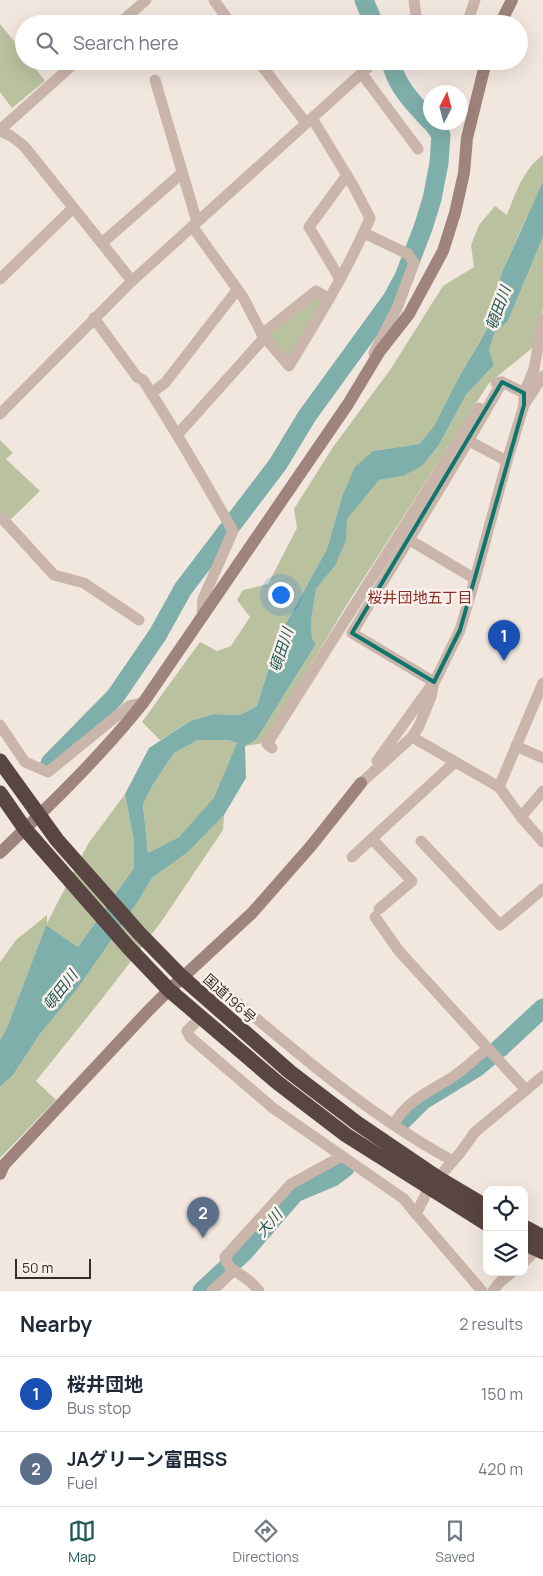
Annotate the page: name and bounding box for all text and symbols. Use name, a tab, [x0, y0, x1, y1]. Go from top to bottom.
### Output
search box	[15, 15, 528, 70]
icon: search	[33, 29, 61, 57]
text: Search here	[73, 30, 179, 56]
north arrow	[423, 85, 468, 130]
water label: 頓田川	[480, 281, 516, 333]
your location	[268, 582, 294, 608]
district label: 桜井団地五丁目	[367, 587, 473, 608]
pin: 1	[488, 620, 520, 661]
water label: 頓田川	[264, 623, 299, 675]
water label: 頓田川	[38, 964, 83, 1014]
street label: 国道196号	[200, 969, 260, 1027]
map controls	[483, 1186, 528, 1276]
button: locate	[483, 1186, 528, 1231]
pin: 2	[187, 1197, 219, 1238]
water label: 大川	[251, 1203, 288, 1241]
button: layers	[483, 1231, 528, 1276]
scale bar	[15, 1256, 91, 1279]
text: 50 m	[22, 1258, 53, 1277]
text: Nearby	[20, 1310, 92, 1338]
text: 2 results	[459, 1313, 523, 1335]
text: 桜井団地	[67, 1371, 143, 1397]
text: 1	[32, 1383, 40, 1405]
text: 150 m	[481, 1383, 523, 1405]
text: Bus stop	[67, 1397, 131, 1419]
text: JAグリーン富田SS	[67, 1446, 227, 1472]
text: 2	[31, 1458, 41, 1480]
text: 420 m	[478, 1458, 523, 1480]
text: Fuel	[67, 1472, 98, 1494]
tab: Map	[68, 1517, 96, 1566]
tab: Directions	[233, 1517, 299, 1566]
tab: Saved	[435, 1517, 475, 1566]

